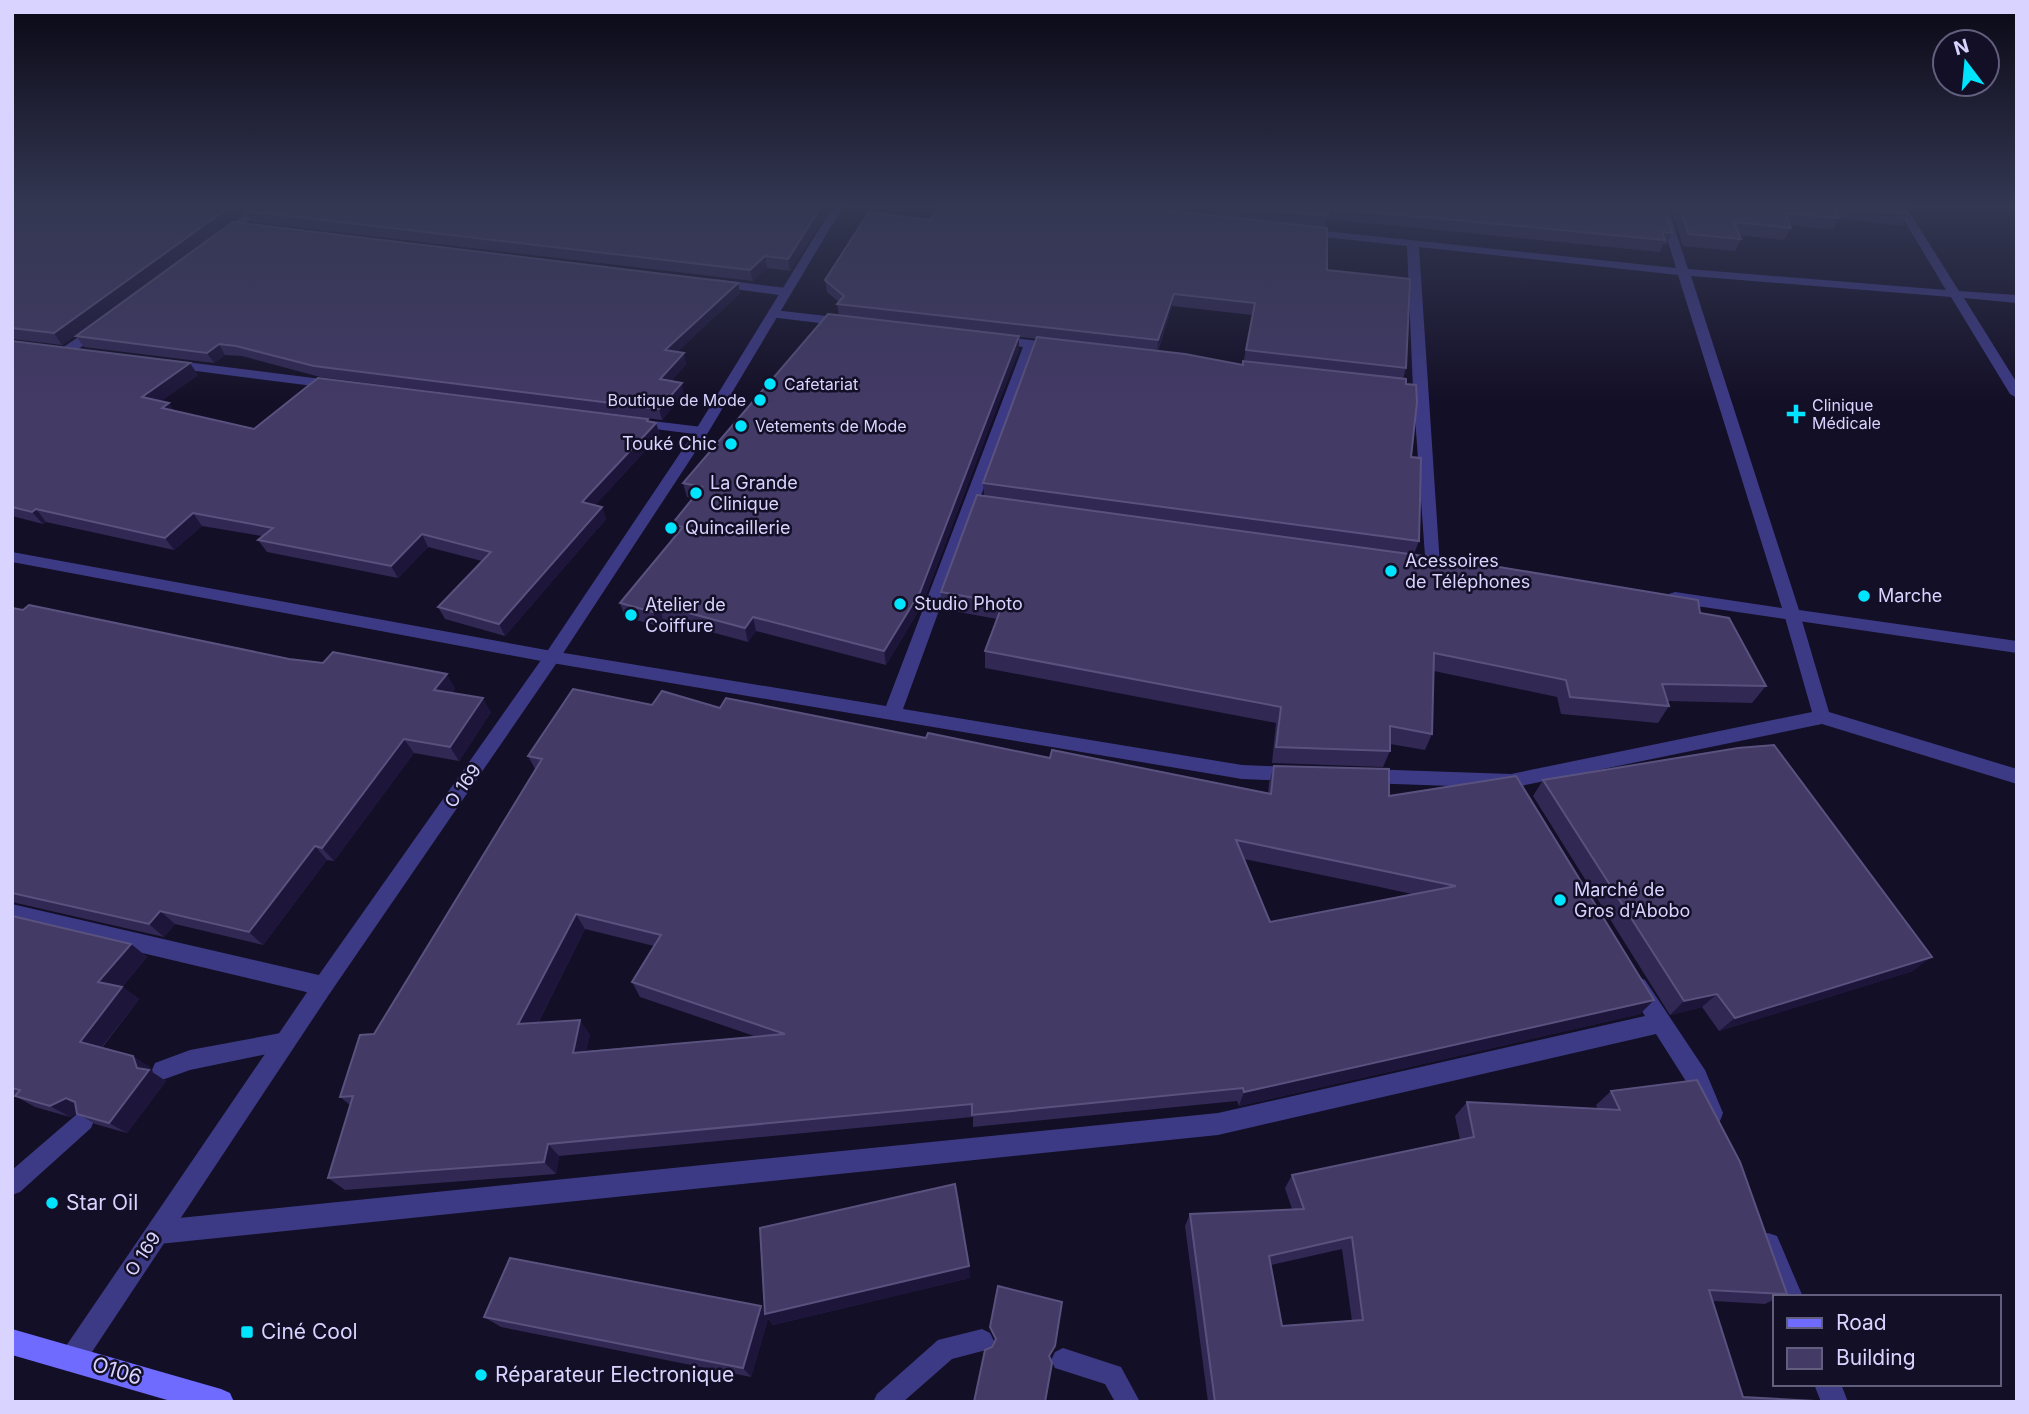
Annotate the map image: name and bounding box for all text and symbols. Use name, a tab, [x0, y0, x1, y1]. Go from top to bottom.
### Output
north arrow	[1931, 28, 2001, 98]
text: N	[1951, 34, 1972, 60]
place label: Cafetariat	[784, 374, 858, 394]
marker: Cafetariat	[762, 376, 778, 392]
place label: Boutique de Mode	[607, 390, 746, 410]
marker: Boutique de Mode	[752, 392, 768, 408]
place label: Clinique Médicale	[1812, 395, 1881, 433]
marker: Clinique Médicale	[1786, 404, 1806, 424]
place label: Vetements de Mode	[755, 416, 907, 436]
marker: Vetements de Mode	[733, 418, 749, 434]
place label: Touké Chic	[622, 433, 717, 454]
marker: Touké Chic	[723, 436, 739, 452]
place label: La Grande Clinique	[710, 472, 798, 514]
marker: La Grande Clinique	[688, 485, 704, 501]
place label: Quincaillerie	[685, 517, 790, 538]
marker: Quincaillerie	[663, 520, 679, 536]
place label: Acessoires de Téléphones	[1405, 550, 1530, 592]
marker: Acessoires de Téléphones	[1383, 563, 1399, 579]
place label: Marche	[1878, 585, 1942, 606]
marker: Marche	[1856, 588, 1872, 604]
place label: Studio Photo	[914, 593, 1023, 614]
place label: Atelier de Coiffure	[645, 594, 726, 636]
marker: Studio Photo	[892, 596, 908, 612]
marker: Atelier de Coiffure	[623, 607, 639, 623]
street label: O 169	[440, 760, 485, 812]
place label: Marché de Gros d'Abobo	[1574, 879, 1690, 921]
marker: Marché de Gros d'Abobo	[1552, 892, 1568, 908]
place label: Star Oil	[66, 1190, 138, 1215]
marker: Star Oil	[44, 1195, 60, 1211]
street label: O 169	[120, 1228, 165, 1280]
legend	[1773, 1295, 2001, 1386]
text: Road	[1836, 1310, 1887, 1335]
place label: Ciné Cool	[261, 1319, 358, 1344]
marker: Ciné Cool	[239, 1324, 255, 1340]
text: Building	[1836, 1345, 1916, 1370]
street label: O106	[89, 1351, 145, 1390]
place label: Réparateur Electronique	[495, 1362, 734, 1387]
marker: Réparateur Electronique	[473, 1367, 489, 1383]

